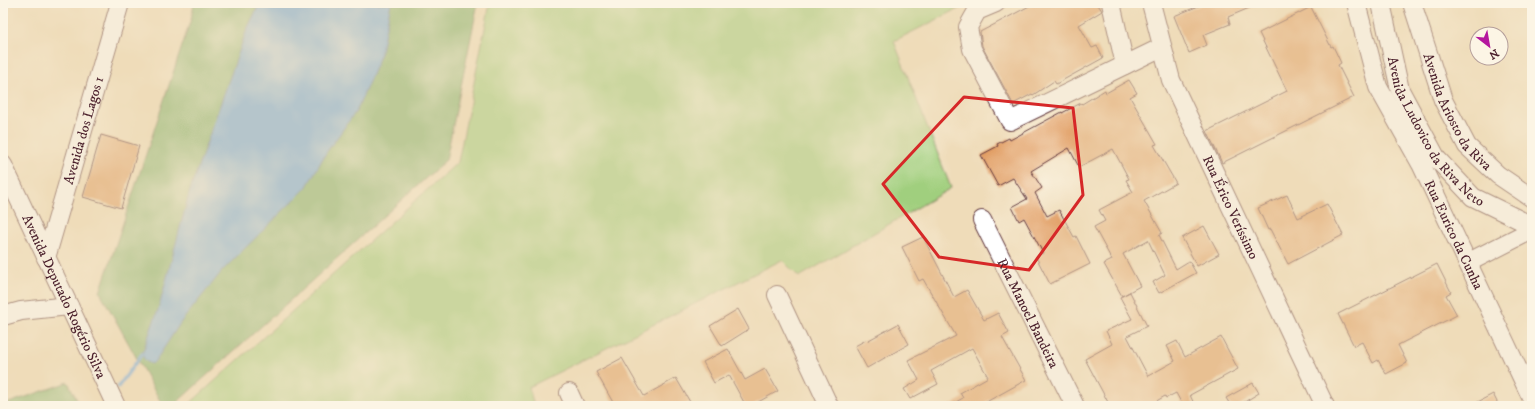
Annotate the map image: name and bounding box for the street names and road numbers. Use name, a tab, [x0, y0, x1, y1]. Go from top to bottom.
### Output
street label: Avenida Ludovico da Riva Neto	[1386, 48, 1494, 206]
street label: Avenida Ariosto da Riva	[1419, 51, 1495, 175]
street label: Avenida dos Lagos 1	[60, 74, 108, 187]
street label: Rua Érico Veríssimo	[1198, 153, 1262, 262]
street label: Rua Eurico da Cunha	[1420, 177, 1487, 293]
street label: Avenida Deputado Rogério Silva	[17, 212, 110, 382]
street label: Rua Manoel Bandeira	[993, 256, 1063, 371]

